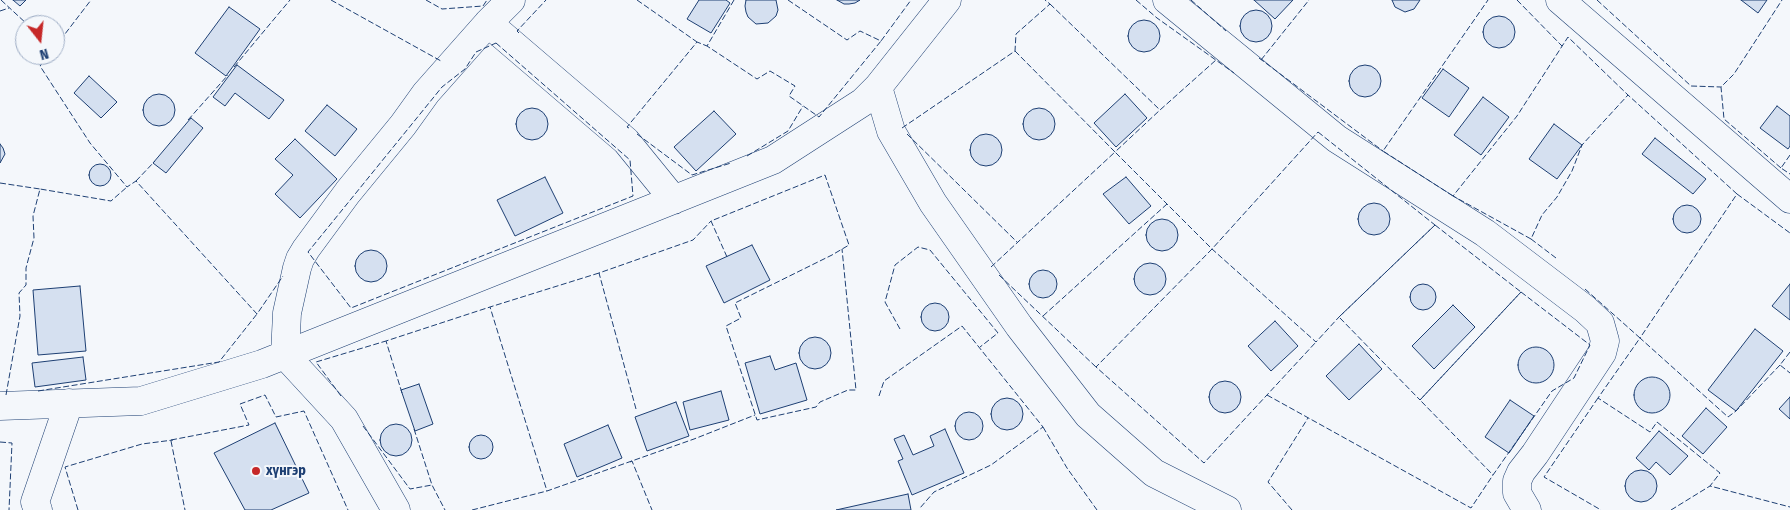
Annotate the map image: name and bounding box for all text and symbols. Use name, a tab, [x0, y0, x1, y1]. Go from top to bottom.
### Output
north arrow	[15, 15, 65, 65]
text: N	[38, 45, 50, 63]
place label: хүнгэр	[266, 463, 306, 479]
marker: хүнгэр	[250, 465, 262, 477]

